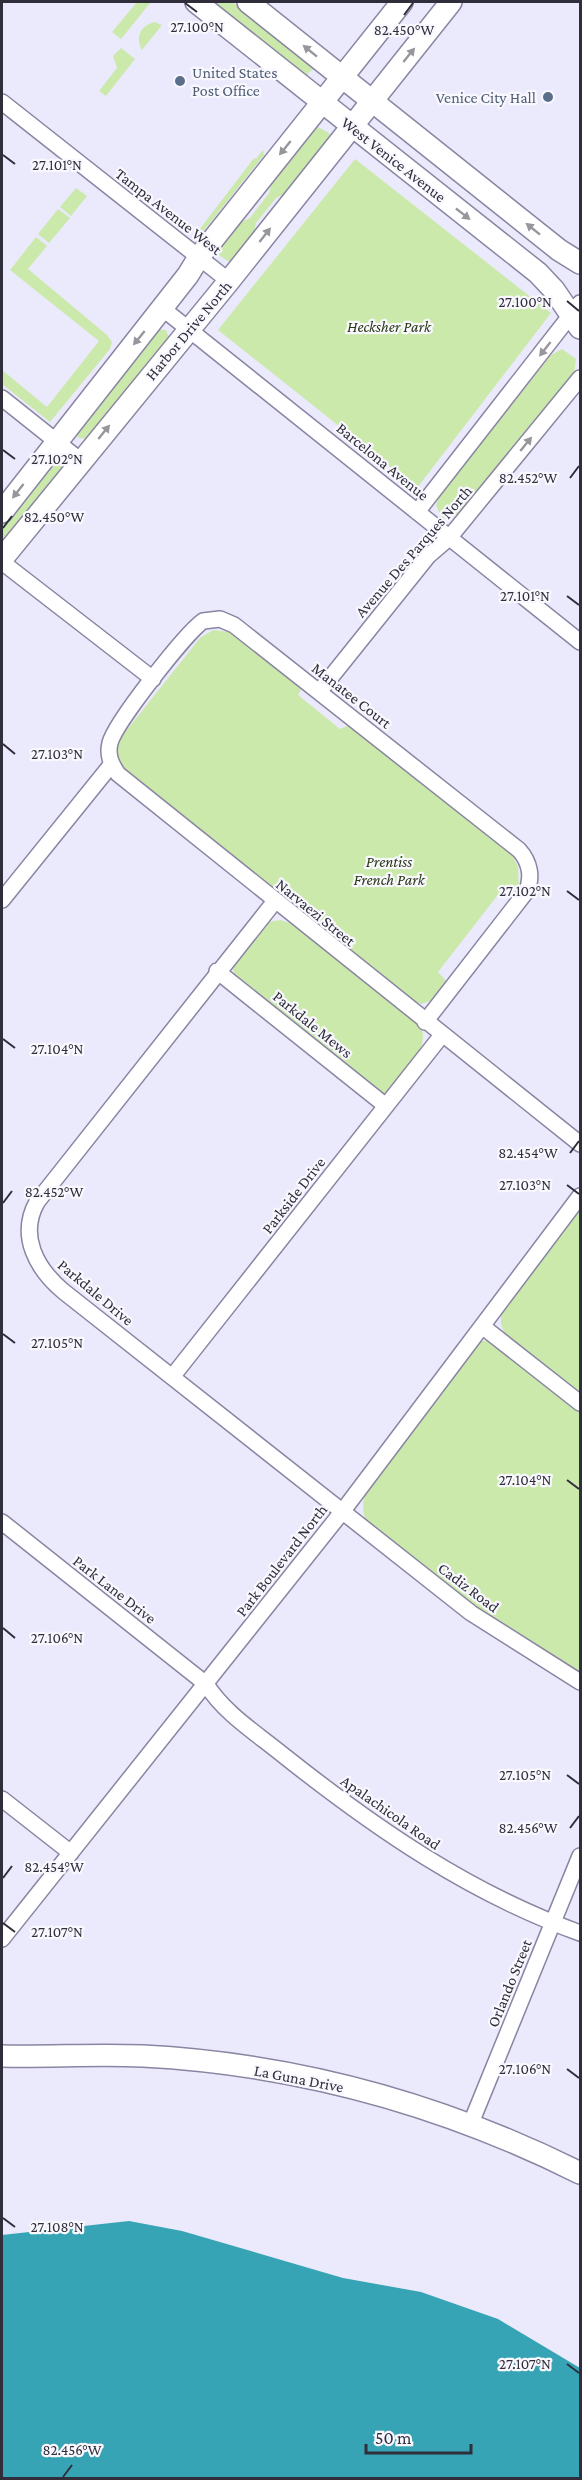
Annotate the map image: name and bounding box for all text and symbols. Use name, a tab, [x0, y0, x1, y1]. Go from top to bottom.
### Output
text: 27.100°N	[170, 19, 224, 35]
text: 82.450°W	[374, 22, 434, 38]
one-way arrow	[302, 45, 318, 58]
one-way arrow	[402, 47, 414, 62]
place label: United States Post Office	[192, 64, 277, 99]
marker: United States Post Office	[173, 74, 187, 88]
place label: Venice City Hall	[436, 89, 536, 107]
marker: Venice City Hall	[541, 90, 555, 104]
street label: West Venice Avenue	[338, 113, 449, 205]
one-way arrow	[279, 140, 292, 156]
text: 27.101°N	[32, 157, 82, 173]
street label: Tampa Avenue West	[112, 165, 226, 259]
one-way arrow	[455, 208, 471, 221]
one-way arrow	[526, 223, 541, 236]
one-way arrow	[258, 227, 271, 243]
street label: Harbor Drive North	[142, 277, 235, 383]
text: 27.100°N	[498, 294, 552, 310]
park label: Hecksher Park	[347, 318, 432, 335]
one-way arrow	[133, 330, 145, 345]
one-way arrow	[539, 342, 551, 357]
street label: Barcelona Avenue	[333, 419, 432, 504]
one-way arrow	[98, 424, 111, 440]
one-way arrow	[520, 436, 533, 452]
text: 27.102°N	[31, 451, 83, 467]
text: 82.452°W	[499, 470, 557, 486]
street label: Avenue Des Parques North	[352, 482, 476, 621]
one-way arrow	[12, 483, 25, 499]
text: 82.450°W	[24, 509, 84, 525]
text: 27.101°N	[500, 588, 550, 604]
street label: Manatee Court	[309, 659, 395, 732]
text: 27.103°N	[31, 746, 83, 762]
park label: Prentiss French Park	[353, 853, 426, 888]
street label: Narvaezi Street	[273, 875, 359, 950]
text: 27.102°N	[499, 883, 551, 899]
street label: Parkdale Mews	[270, 987, 356, 1061]
text: 27.104°N	[31, 1041, 84, 1057]
text: 82.454°W	[498, 1145, 558, 1161]
street label: Parkside Drive	[258, 1154, 328, 1237]
text: 27.103°N	[499, 1177, 551, 1193]
text: 82.452°W	[25, 1184, 83, 1200]
street label: Parkdale Drive	[55, 1256, 137, 1329]
text: 27.105°N	[31, 1335, 83, 1351]
text: 27.104°N	[499, 1472, 552, 1488]
street label: Park Boulevard North	[232, 1501, 331, 1620]
street label: Park Lane Drive	[70, 1552, 159, 1627]
street label: Cadiz Road	[435, 1559, 503, 1616]
text: 27.106°N	[31, 1630, 83, 1646]
text: 27.105°N	[499, 1767, 551, 1783]
street label: Apalachicola Road	[337, 1772, 444, 1854]
text: 82.456°W	[498, 1820, 558, 1836]
text: 82.454°W	[24, 1859, 84, 1875]
text: 27.107°N	[31, 1924, 83, 1940]
street label: Orlando Street	[484, 1936, 535, 2030]
street label: La Guna Drive	[253, 2061, 345, 2095]
text: 27.106°N	[499, 2061, 551, 2077]
text: 27.108°N	[30, 2219, 84, 2235]
text: 27.107°N	[499, 2356, 551, 2372]
scale bar	[366, 2417, 471, 2455]
text: 50 m	[375, 2428, 412, 2448]
text: 82.456°W	[42, 2442, 102, 2458]

